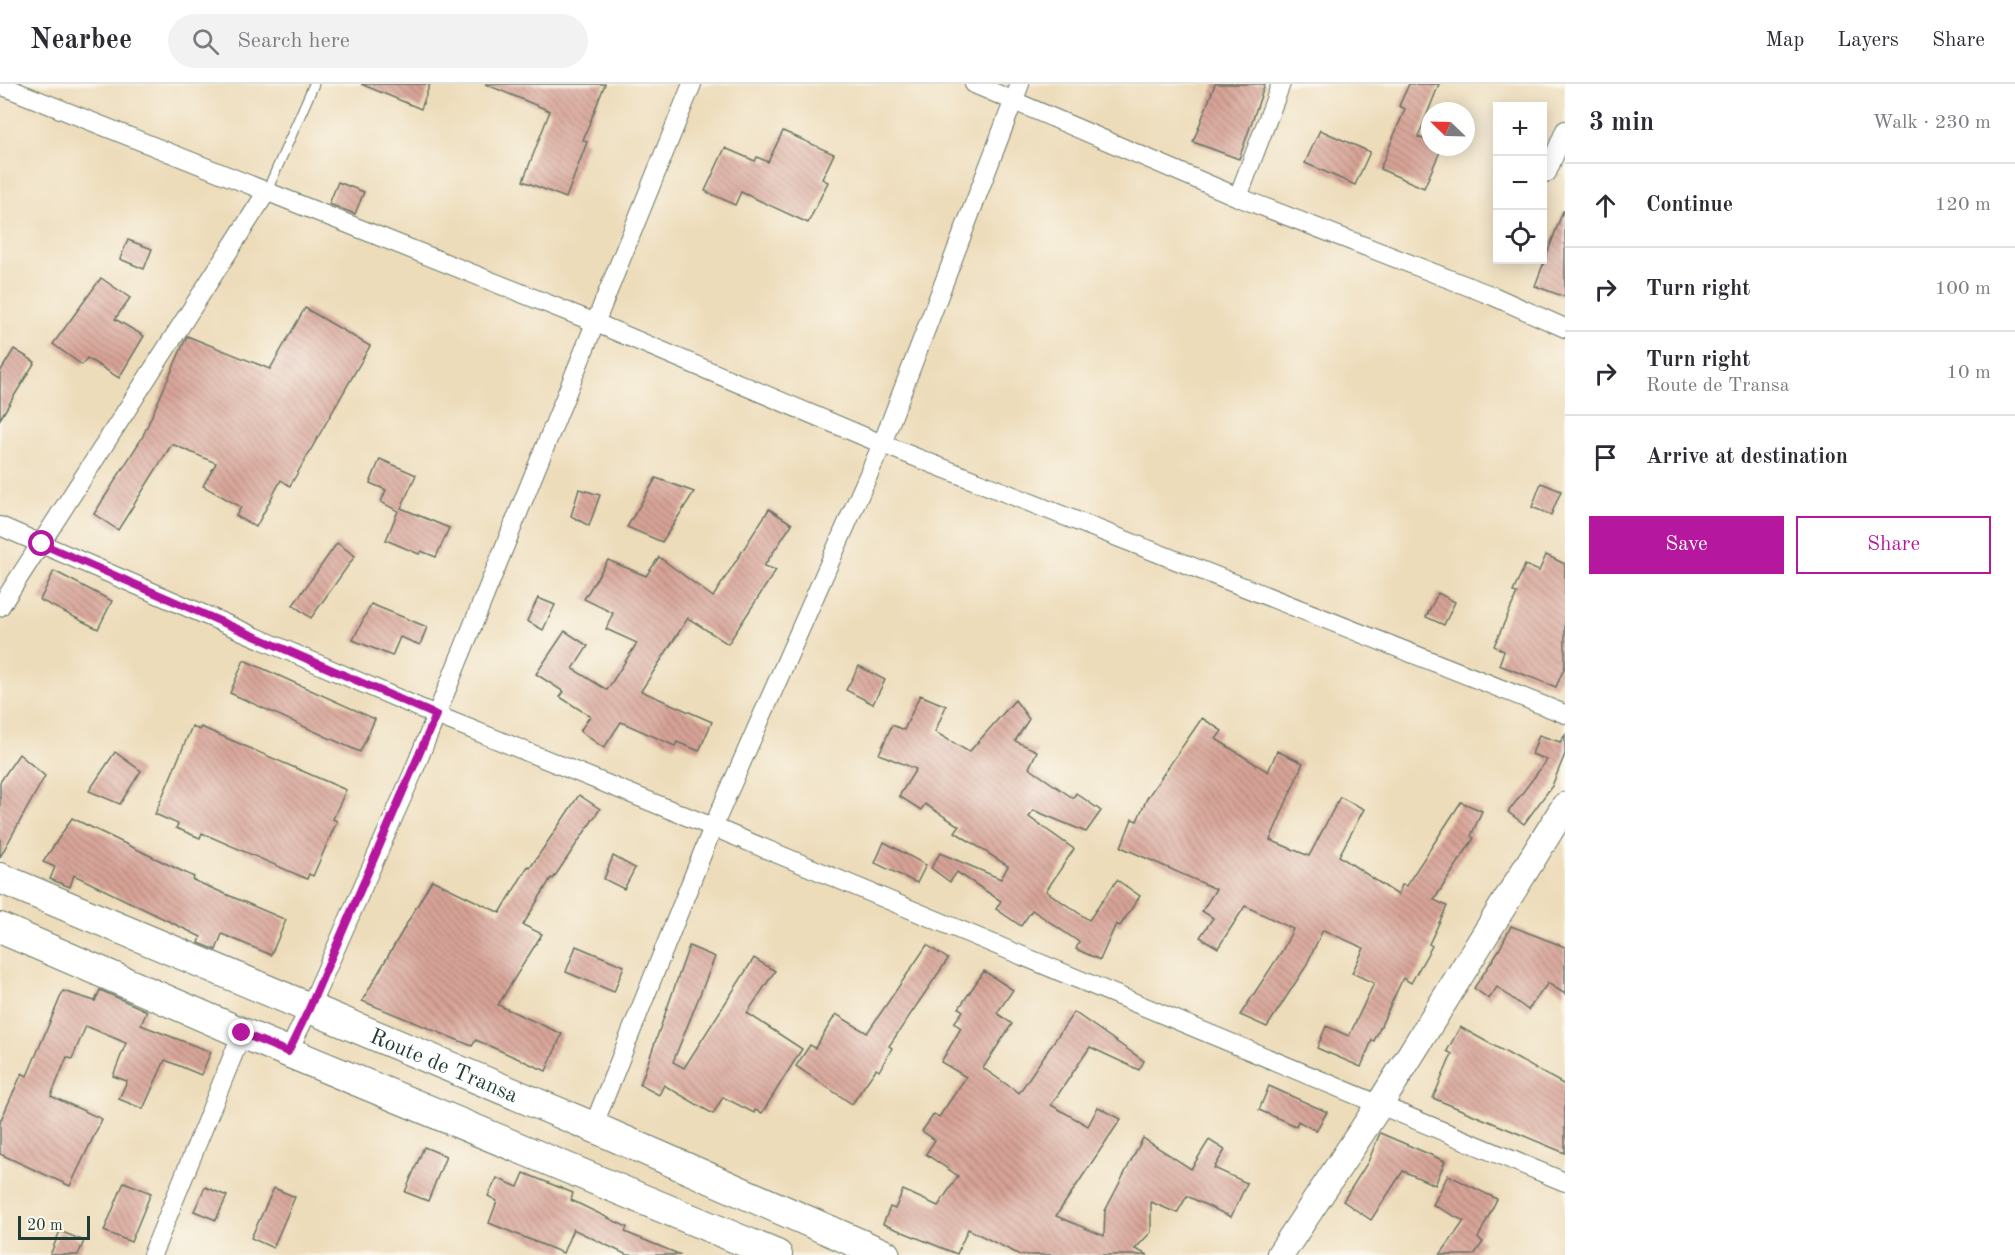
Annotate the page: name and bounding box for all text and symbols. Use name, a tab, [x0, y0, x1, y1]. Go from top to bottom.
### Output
search box	[168, 14, 588, 68]
icon: search	[189, 25, 222, 58]
text: Nearbee	[30, 27, 132, 55]
text: Search here	[237, 30, 350, 52]
text: Map	[1765, 30, 1804, 51]
text: Layers	[1837, 30, 1899, 51]
text: Share	[1932, 30, 1985, 51]
north arrow	[1421, 102, 1475, 156]
map controls	[1493, 102, 1547, 264]
button: +	[1493, 102, 1547, 156]
text: 3 min	[1589, 110, 1654, 136]
text: Walk · 230 m	[1872, 113, 1991, 133]
button: −	[1493, 156, 1547, 210]
icon: ahead	[1589, 189, 1622, 222]
text: Continue	[1646, 194, 1733, 216]
text: 120 m	[1935, 195, 1991, 215]
button: locate	[1493, 210, 1547, 264]
icon: right	[1589, 273, 1622, 306]
text: Turn right	[1646, 278, 1750, 300]
text: 100 m	[1935, 279, 1991, 299]
text: Turn right	[1646, 349, 1750, 371]
icon: right	[1589, 357, 1622, 390]
text: 10 m	[1946, 363, 1991, 383]
text: Route de Transa	[1646, 376, 1790, 396]
icon: arrive	[1589, 441, 1622, 474]
text: Arrive at destination	[1646, 446, 1848, 468]
button: Save	[1589, 516, 1784, 574]
button: Share	[1796, 516, 1991, 574]
route start	[28, 530, 54, 556]
route end	[228, 1019, 254, 1045]
street label: Route de Transa	[366, 1026, 521, 1107]
scale bar	[18, 1213, 90, 1240]
text: 20 m	[27, 1218, 63, 1234]

